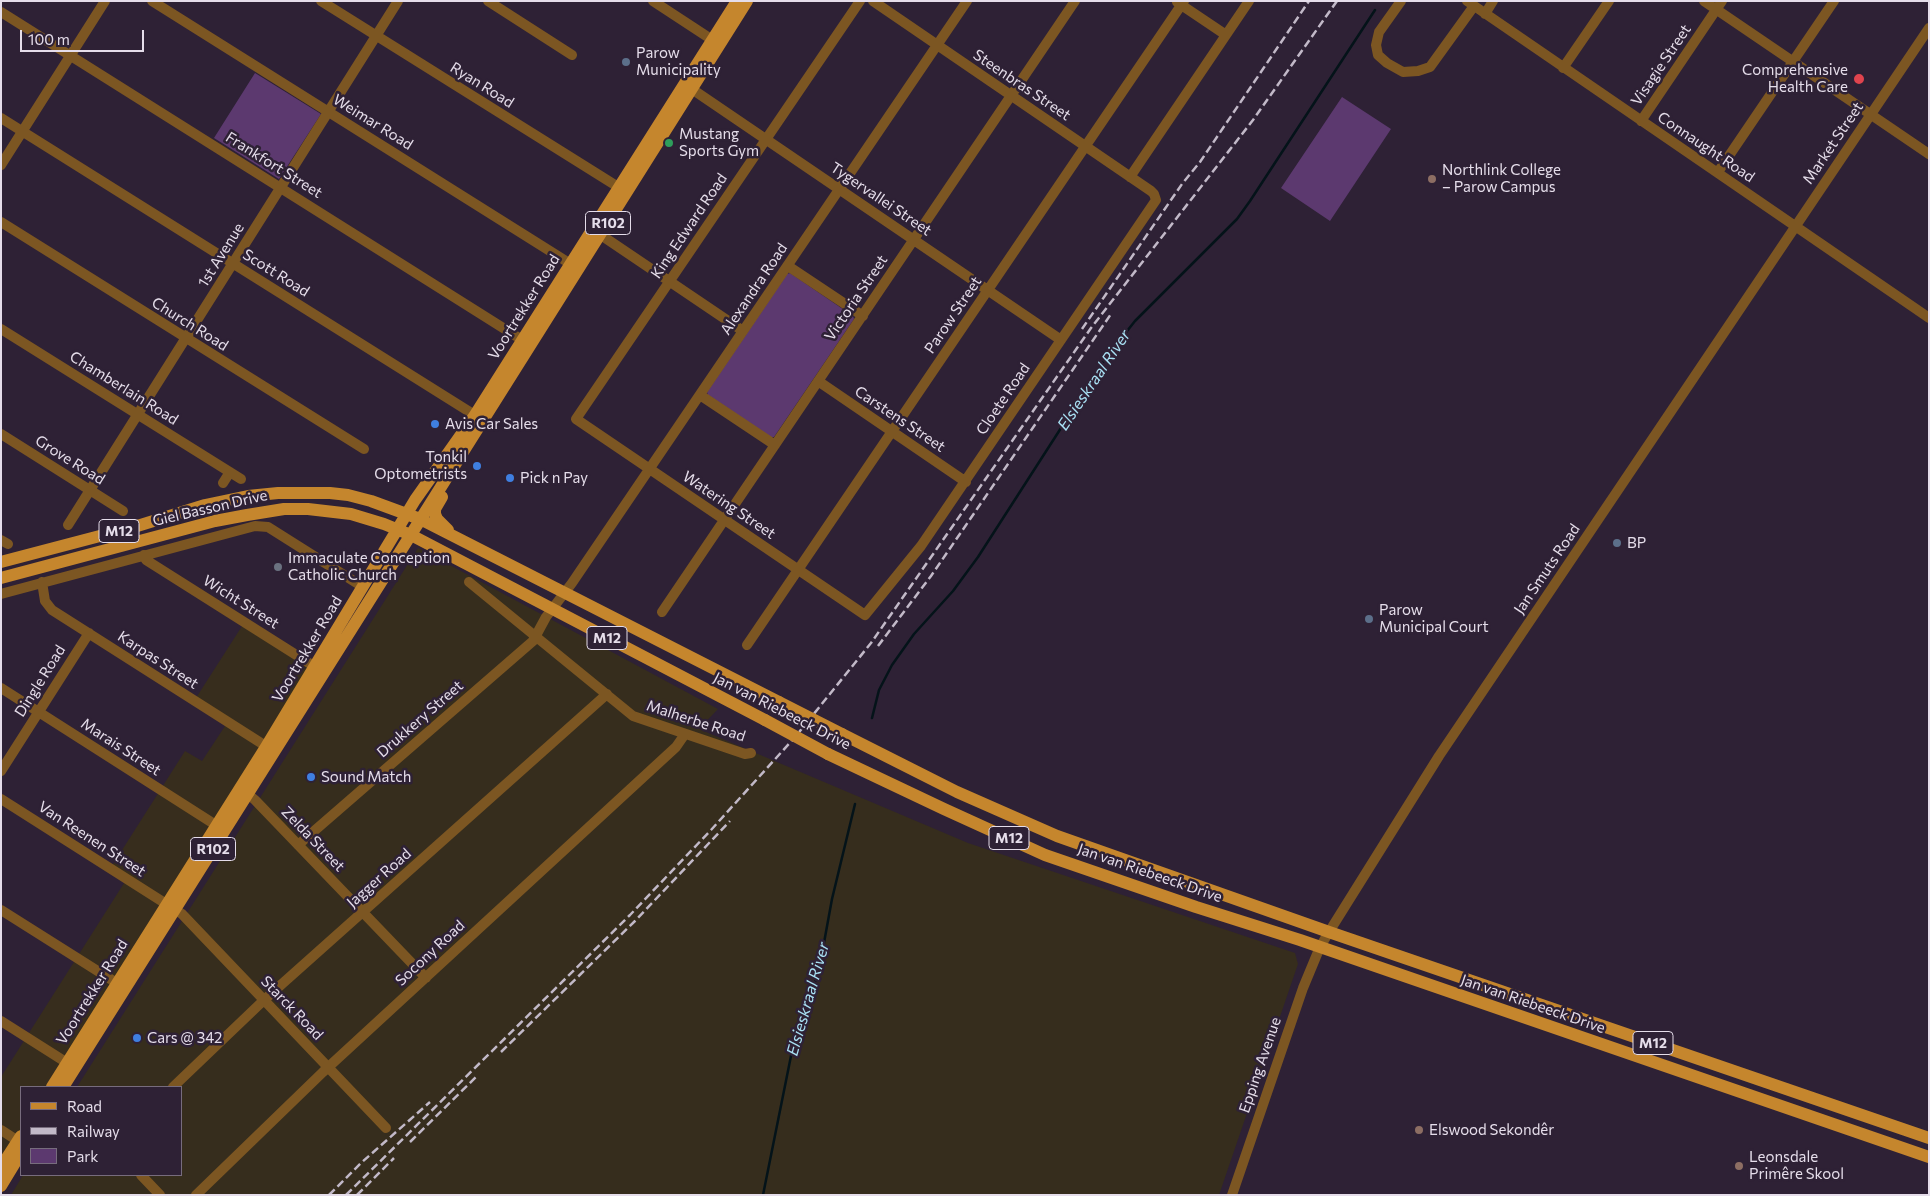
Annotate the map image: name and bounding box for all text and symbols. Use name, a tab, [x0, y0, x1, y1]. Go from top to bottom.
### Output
scale bar	[22, 20, 146, 52]
street label: Visagie Street	[1627, 21, 1695, 109]
text: 100 m	[28, 30, 70, 48]
place label: Parow Municipality	[636, 44, 721, 79]
street label: Steenbras Street	[970, 46, 1074, 124]
marker: Parow Municipality	[620, 56, 632, 68]
street label: Ryan Road	[447, 58, 517, 112]
place label: Comprehensive Health Care	[1742, 61, 1848, 96]
marker: Comprehensive Health Care	[1852, 72, 1866, 86]
street label: Weimar Road	[330, 90, 416, 154]
street label: Market Street	[1799, 99, 1867, 187]
street label: Connaught Road	[1654, 108, 1758, 186]
place label: Mustang Sports Gym	[679, 125, 759, 160]
street label: Frankfort Street	[222, 128, 326, 202]
marker: Mustang Sports Gym	[663, 137, 675, 149]
street label: Tygervallei Street	[827, 159, 935, 239]
place label: Northlink College – Parow Campus	[1442, 161, 1561, 196]
street label: King Edward Road	[647, 170, 731, 282]
marker: Northlink College – Parow Campus	[1426, 173, 1438, 185]
road number: R102	[586, 212, 630, 234]
street label: 1st Avenue	[194, 220, 248, 290]
street label: Alexandra Road	[717, 240, 791, 338]
street label: Scott Road	[239, 245, 313, 301]
street label: Voortrekker Road	[484, 251, 564, 363]
street label: Victoria Street	[821, 252, 891, 344]
street label: Parow Street	[921, 273, 985, 357]
street label: Church Road	[148, 293, 232, 355]
water label: Elsieskraal River	[1053, 326, 1135, 434]
street label: Chamberlain Road	[66, 347, 182, 429]
street label: Cloete Road	[972, 360, 1034, 438]
street label: Carstens Street	[851, 382, 949, 456]
place label: Avis Car Sales	[445, 415, 538, 433]
marker: Avis Car Sales	[429, 418, 441, 430]
street label: Grove Road	[32, 432, 108, 488]
place label: Tonkil Optometrists	[374, 448, 467, 483]
marker: Tonkil Optometrists	[471, 460, 483, 472]
street label: Watering Street	[679, 467, 779, 543]
place label: Pick n Pay	[520, 469, 588, 487]
marker: Pick n Pay	[504, 472, 516, 484]
street label: Giel Basson Drive	[151, 486, 269, 530]
road number: M12	[99, 520, 139, 542]
street label: Jan Smuts Road	[1510, 521, 1584, 617]
place label: BP	[1627, 534, 1646, 552]
marker: BP	[1611, 537, 1623, 549]
place label: Immaculate Conception Catholic Church	[288, 549, 450, 584]
marker: Immaculate Conception Catholic Church	[272, 561, 284, 573]
street label: Wicht Street	[200, 571, 282, 633]
street label: Voortrekker Road	[268, 593, 346, 705]
place label: Parow Municipal Court	[1379, 601, 1489, 636]
marker: Parow Municipal Court	[1363, 613, 1375, 625]
road number: M12	[587, 626, 627, 650]
street label: Karpas Street	[114, 627, 202, 693]
street label: Dingle Road	[11, 642, 69, 720]
street label: Jan van Riebeeck Drive	[710, 669, 854, 753]
street label: Drukkery Street	[373, 677, 467, 761]
street label: Malherbe Road	[644, 697, 748, 745]
street label: Marais Street	[78, 714, 164, 780]
place label: Sound Match	[321, 768, 411, 786]
marker: Sound Match	[305, 771, 317, 783]
street label: Van Reenen Street	[35, 798, 149, 880]
street label: Zelda Street	[277, 803, 349, 875]
road number: M12	[989, 826, 1029, 850]
road number: R102	[190, 838, 236, 861]
street label: Jan van Riebeeck Drive	[1075, 840, 1225, 906]
street label: Jagger Road	[343, 845, 415, 911]
street label: Socony Road	[392, 916, 468, 990]
street label: Voortrekker Road	[52, 936, 132, 1048]
water label: Elsieskraal River	[783, 940, 833, 1058]
street label: Jan van Riebeeck Drive	[1458, 971, 1608, 1037]
street label: Starck Road	[257, 972, 327, 1044]
street label: Epping Avenue	[1235, 1015, 1285, 1115]
place label: Cars @ 342	[147, 1029, 222, 1047]
marker: Cars @ 342	[131, 1032, 143, 1044]
road number: M12	[1633, 1032, 1673, 1054]
legend	[20, 1086, 182, 1176]
text: Road	[67, 1097, 102, 1115]
place label: Elswood Sekondêr	[1429, 1121, 1554, 1139]
text: Railway	[67, 1122, 120, 1140]
marker: Elswood Sekondêr	[1413, 1124, 1425, 1136]
text: Park	[67, 1147, 98, 1165]
place label: Leonsdale Primêre Skool	[1749, 1148, 1844, 1183]
marker: Leonsdale Primêre Skool	[1733, 1160, 1745, 1172]

